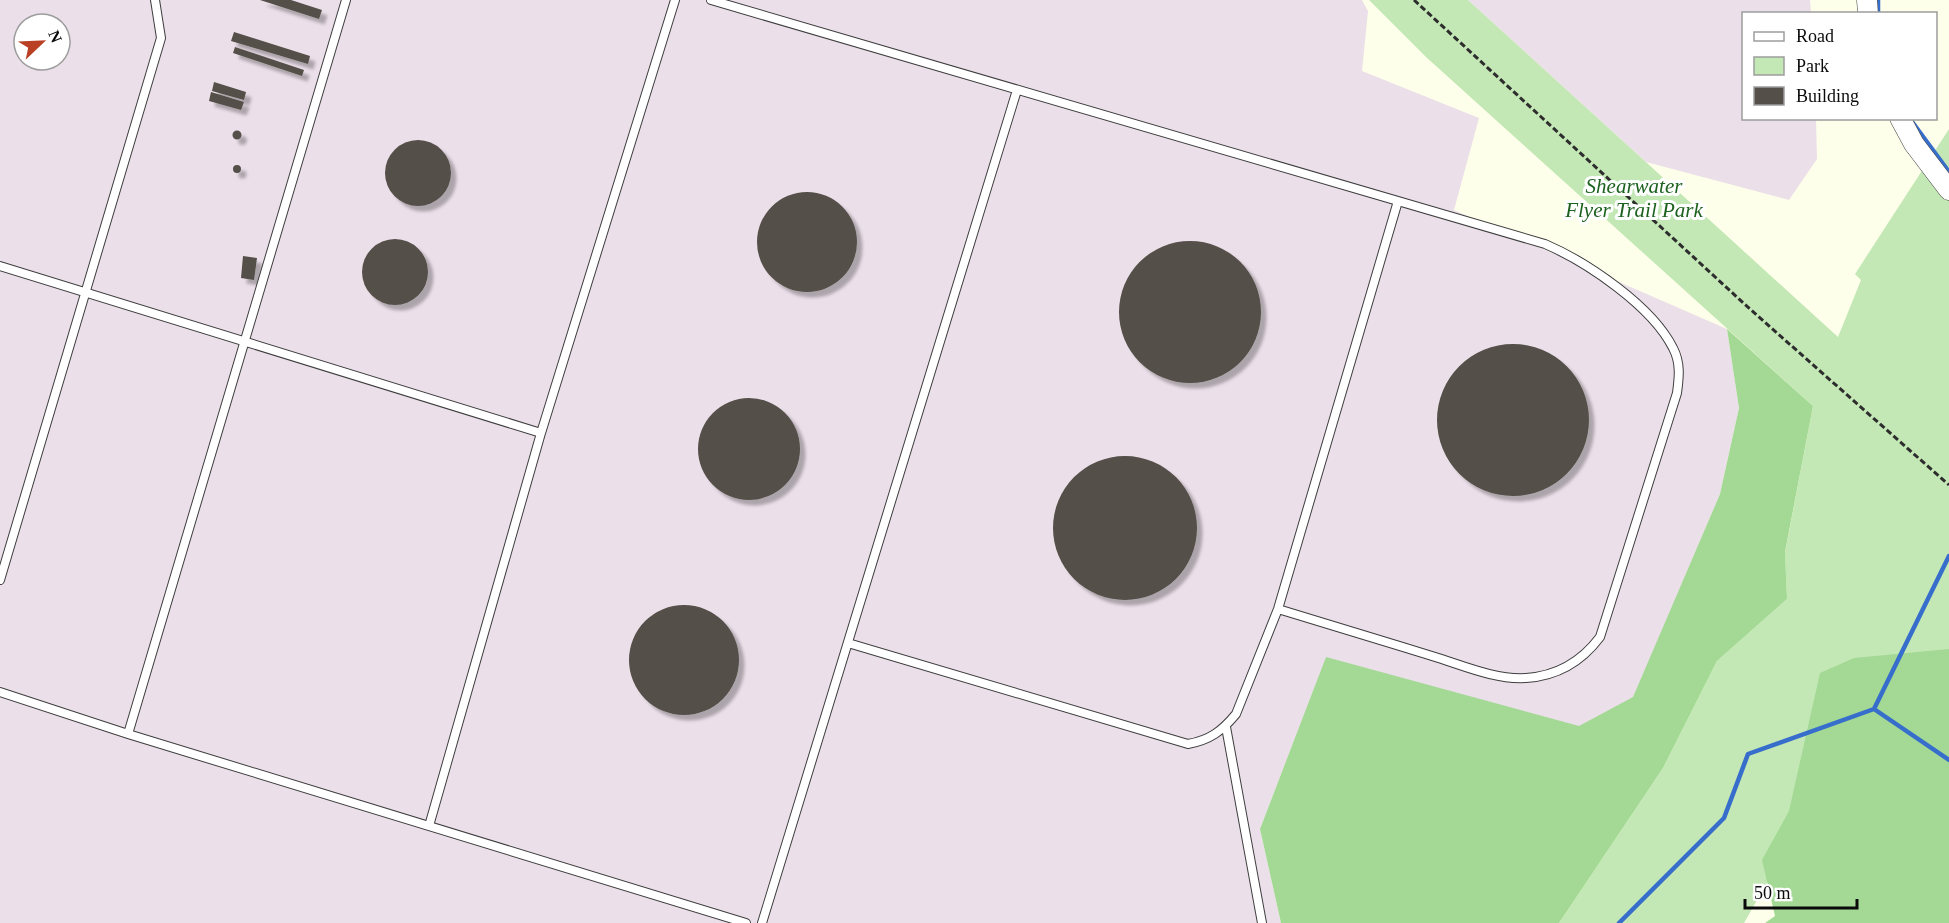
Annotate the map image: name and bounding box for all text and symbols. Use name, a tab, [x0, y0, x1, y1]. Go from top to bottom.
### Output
north arrow	[12, 12, 72, 72]
legend	[1742, 12, 1937, 120]
text: Road	[1796, 26, 1834, 46]
text: N	[45, 28, 66, 45]
text: Park	[1796, 56, 1829, 76]
text: Building	[1796, 86, 1859, 106]
park label: Shearwater Flyer Trail Park	[1564, 174, 1704, 222]
scale bar	[1745, 872, 1858, 910]
text: 50 m	[1754, 883, 1791, 903]

